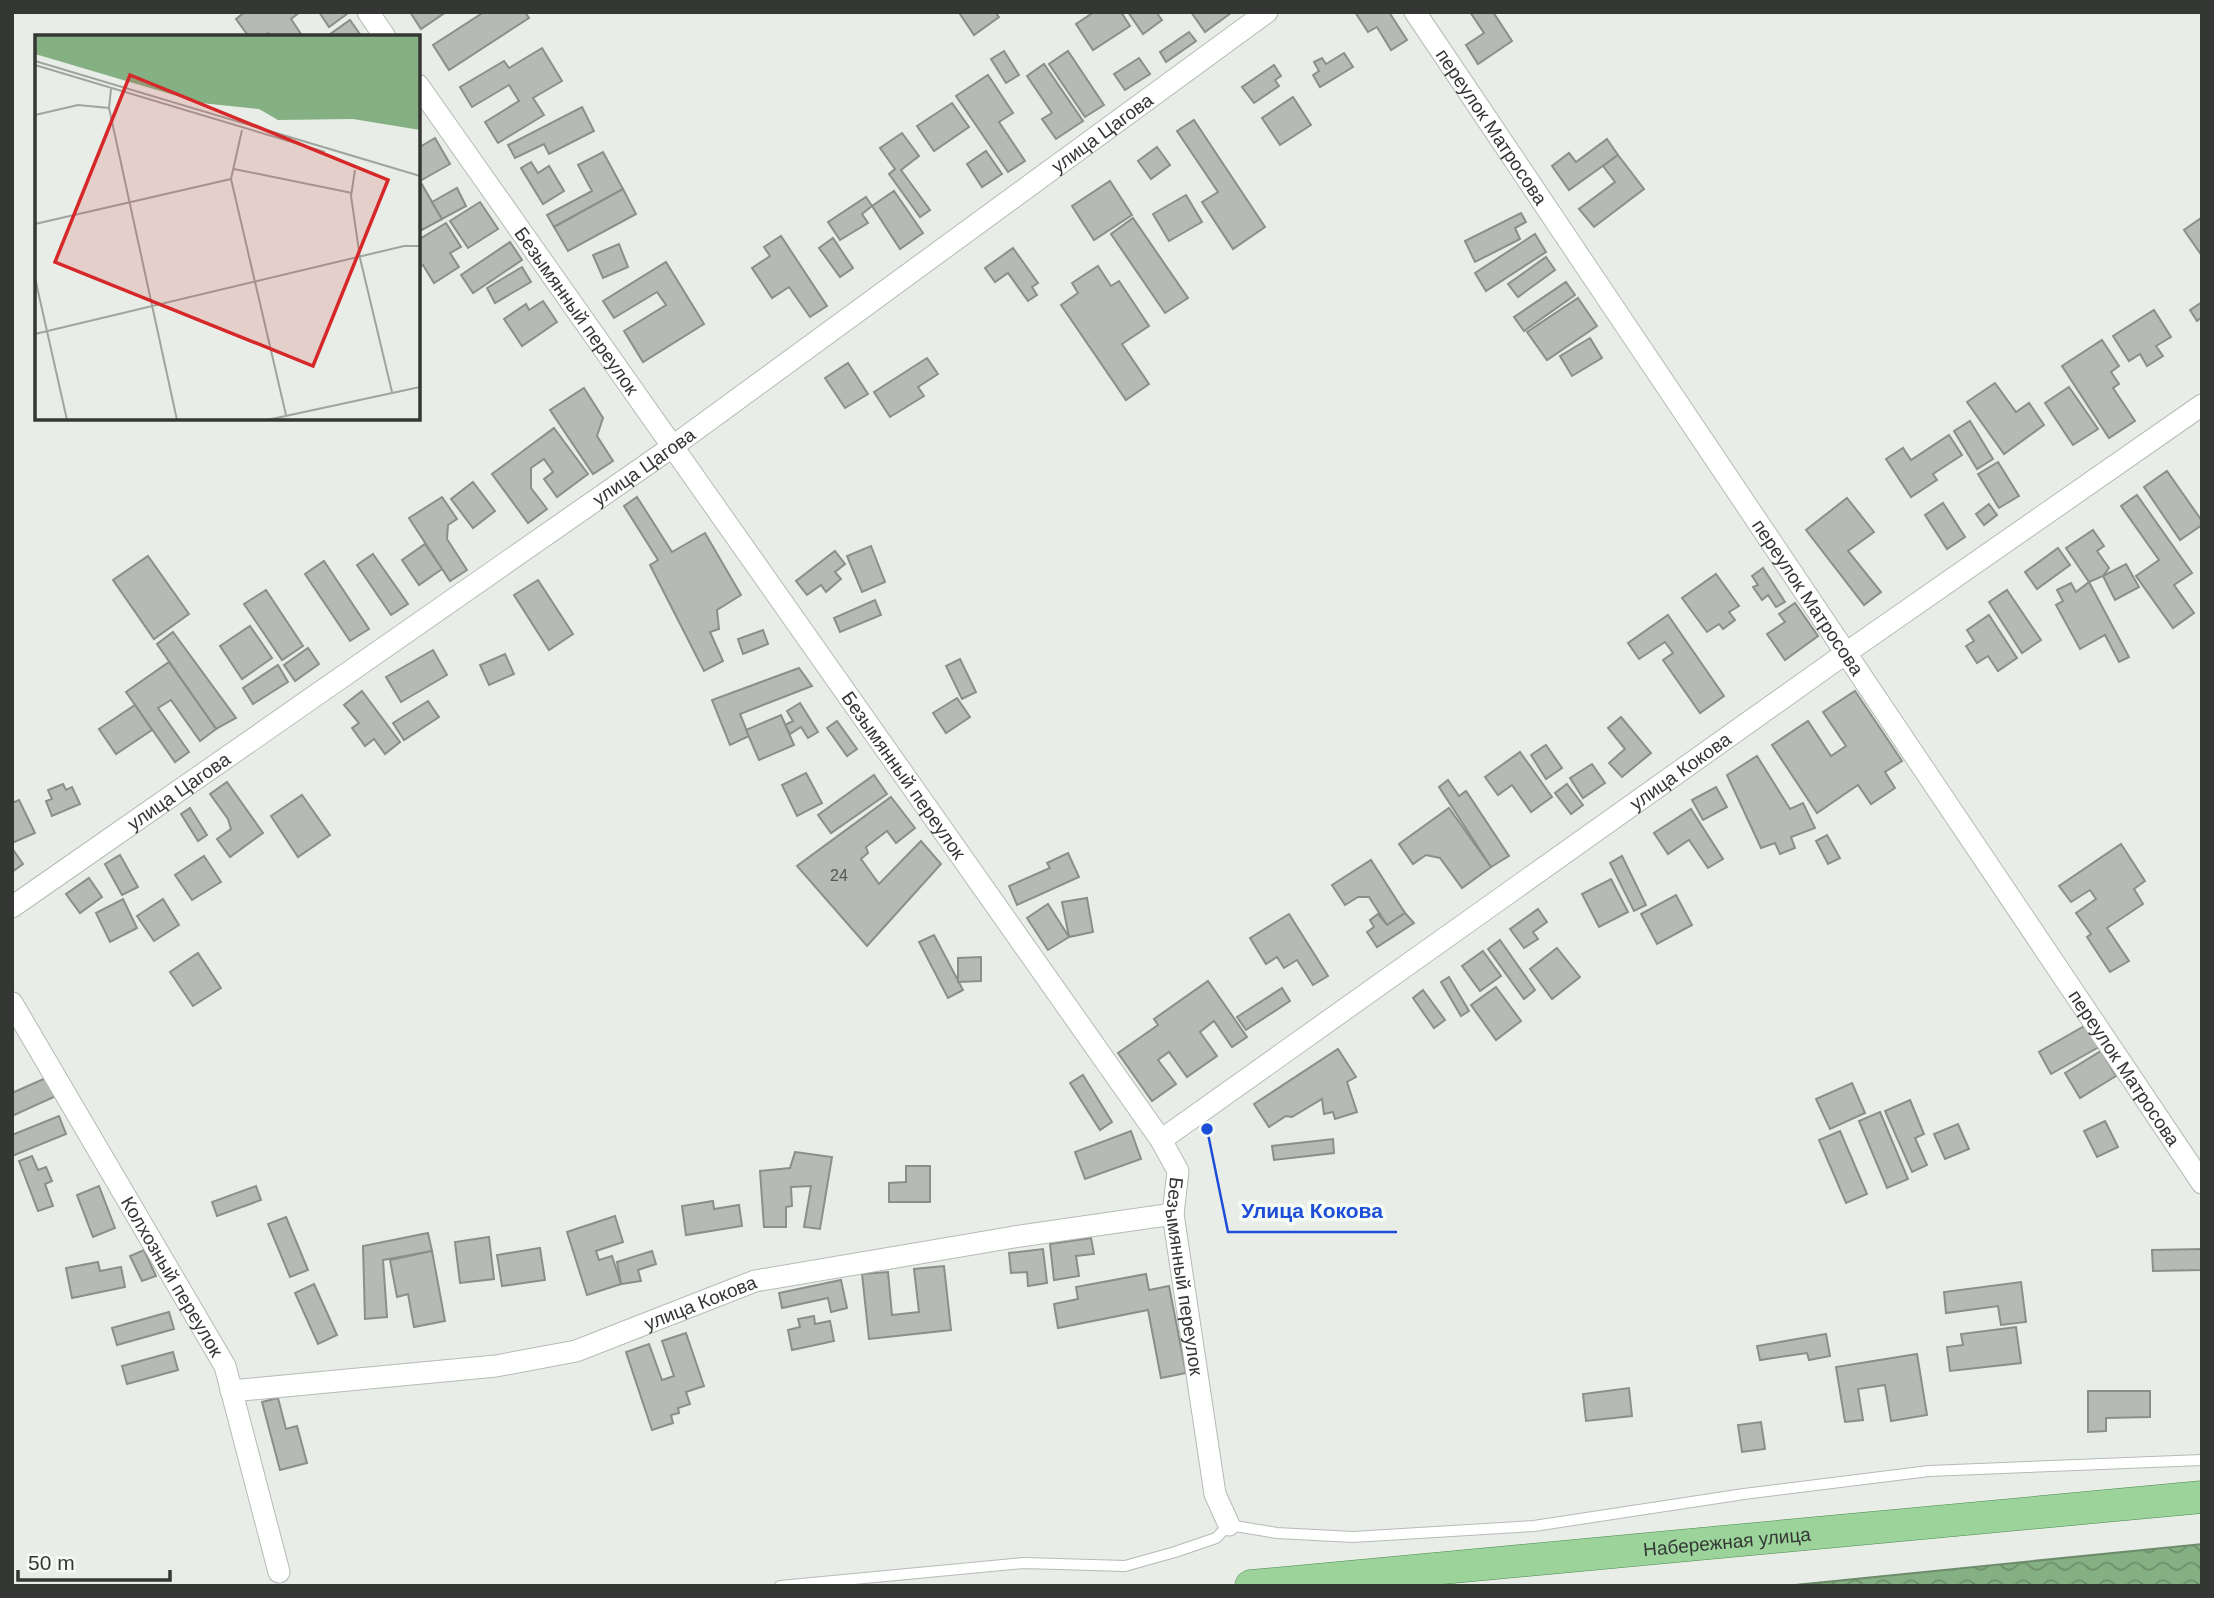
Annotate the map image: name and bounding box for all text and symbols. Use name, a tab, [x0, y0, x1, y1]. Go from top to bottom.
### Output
inset map	[35, 35, 420, 420]
street label: переулок Матросова	[1432, 45, 1552, 209]
street label: улица Цагова	[1047, 89, 1157, 177]
street label: Безымянный переулок	[510, 223, 643, 399]
street label: улица Цагова	[589, 424, 700, 510]
street label: переулок Матросова	[1748, 516, 1868, 680]
street label: Безымянный переулок	[837, 688, 970, 864]
street label: улица Кокова	[1626, 728, 1735, 814]
street label: улица Цагова	[124, 748, 234, 834]
house number: 24	[830, 867, 848, 884]
street label: переулок Матросова	[2064, 986, 2184, 1150]
street label: Безымянный переулок	[1161, 1176, 1207, 1378]
callout: Улица Кокова	[1228, 1190, 1397, 1232]
street label: Колхозный переулок	[117, 1193, 227, 1361]
text: Улица Кокова	[1241, 1199, 1383, 1222]
street label: улица Кокова	[641, 1271, 760, 1334]
street label: Набережная улица	[1642, 1524, 1812, 1560]
scale bar	[18, 1538, 170, 1582]
text: 50 m	[28, 1551, 75, 1574]

